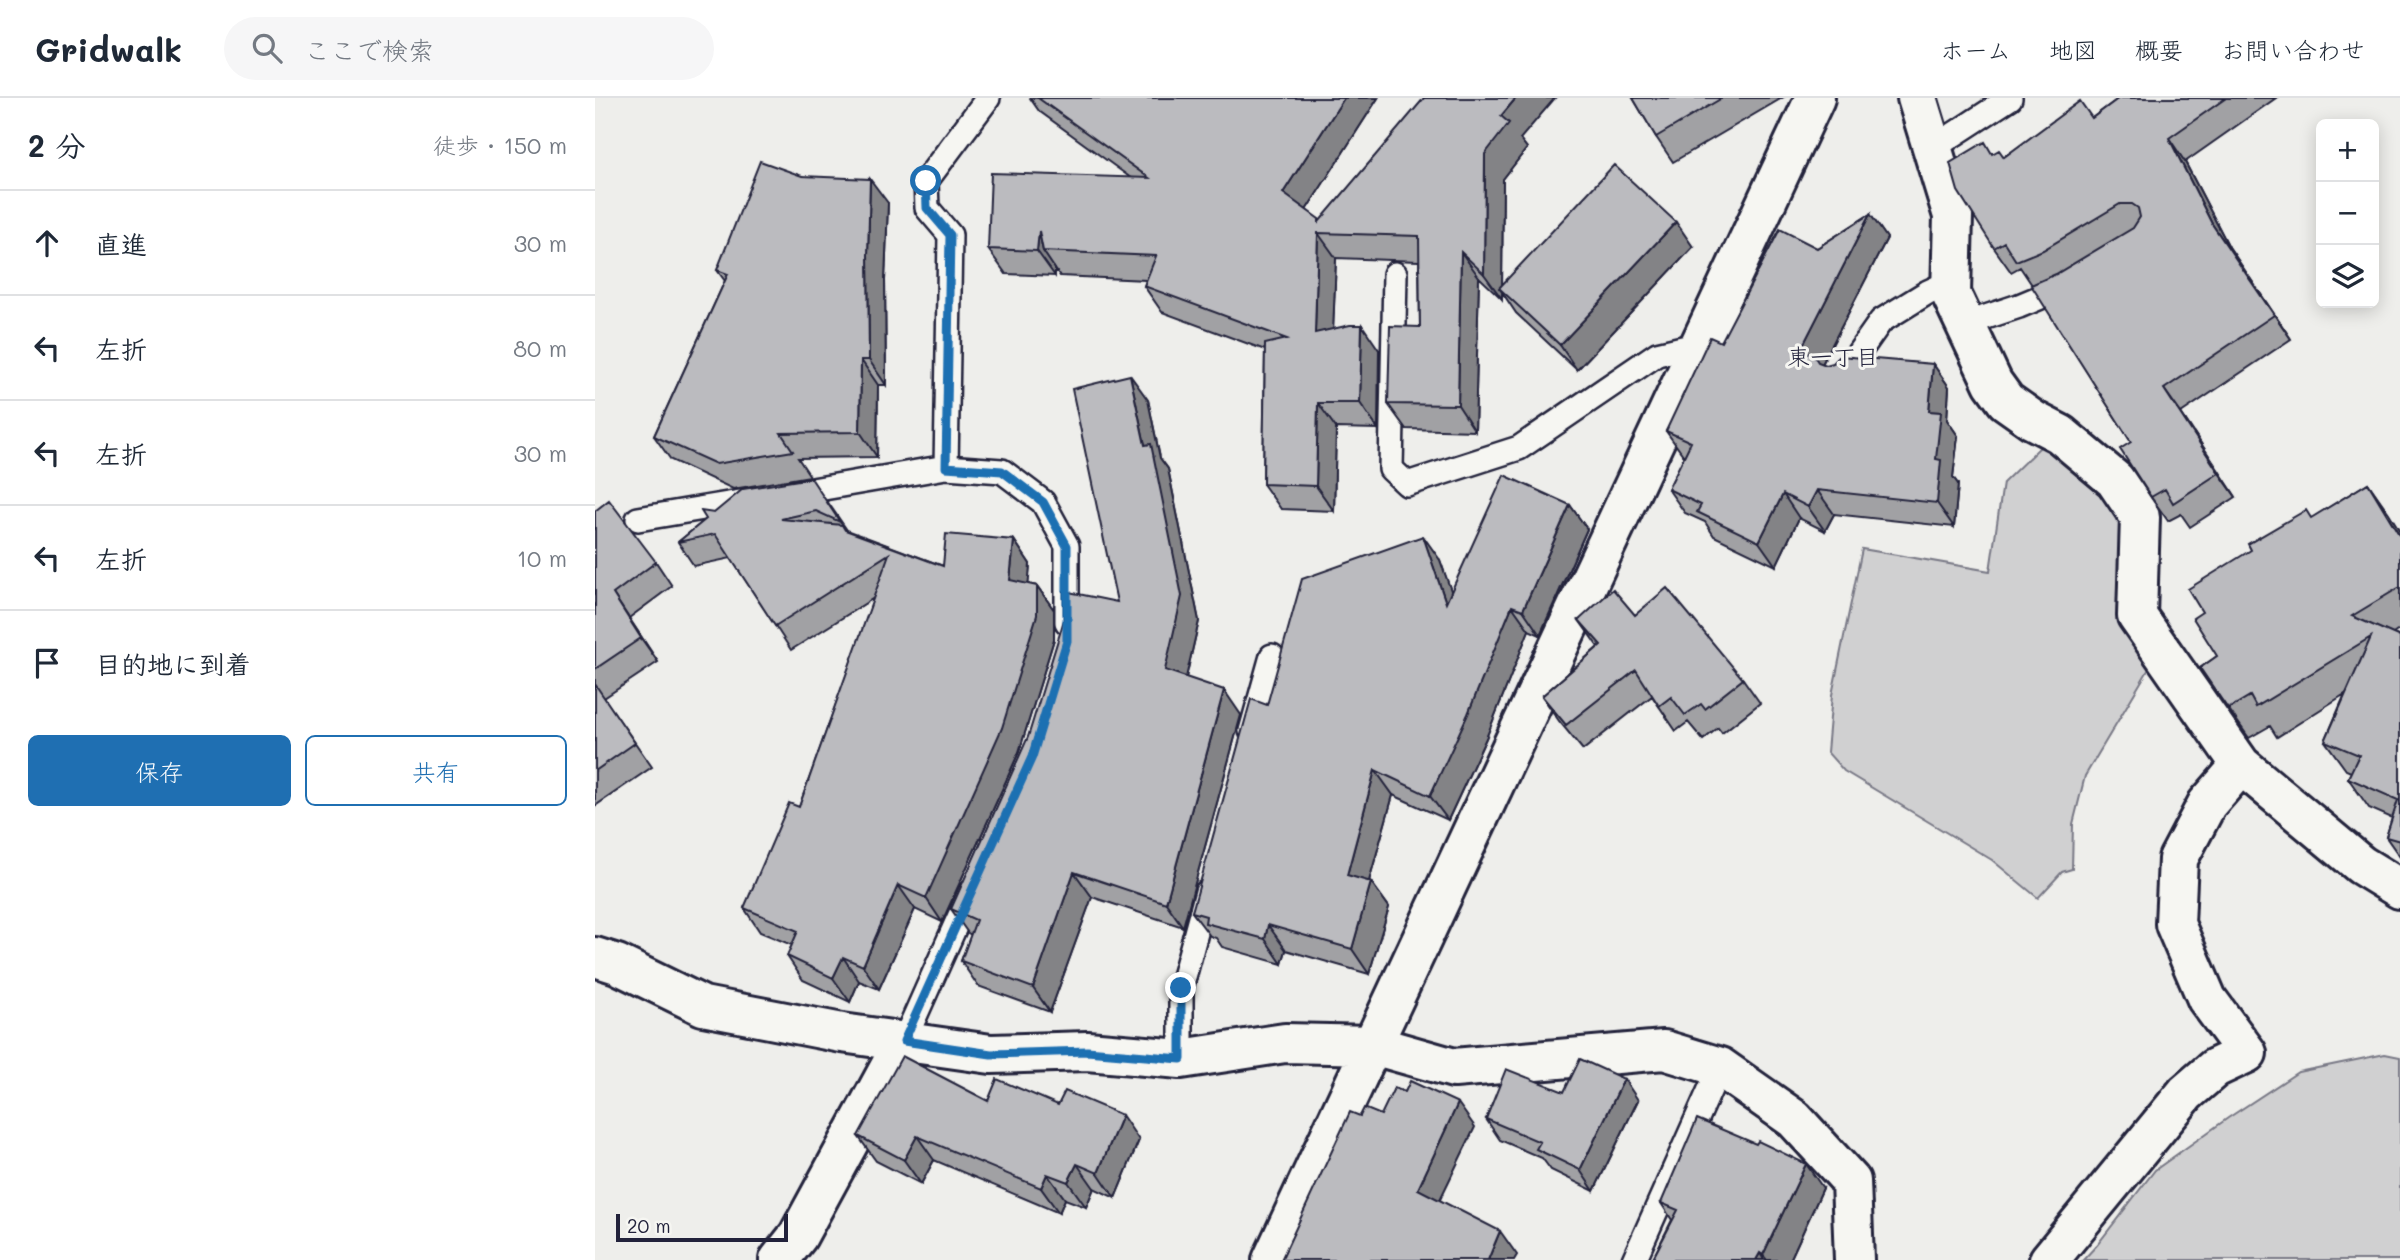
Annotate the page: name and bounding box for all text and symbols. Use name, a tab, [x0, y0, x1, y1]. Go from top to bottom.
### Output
search box	[224, 17, 714, 80]
text: Gridwalk	[35, 27, 182, 70]
icon: search	[248, 29, 286, 67]
text: ここで検索	[304, 33, 434, 67]
text: ホーム	[1940, 34, 2011, 65]
text: 地図	[2049, 34, 2097, 65]
text: 概要	[2135, 34, 2183, 65]
text: お問い合わせ	[2221, 34, 2365, 65]
map controls	[2316, 119, 2379, 308]
button: +	[2316, 119, 2379, 182]
text: 2 分	[28, 125, 86, 165]
text: 徒歩 · 150 m	[433, 130, 567, 160]
route start	[910, 165, 941, 196]
button: −	[2316, 182, 2379, 245]
icon: ahead	[28, 224, 66, 262]
text: 直進	[95, 227, 147, 261]
text: 30 m	[514, 228, 567, 258]
button: layers	[2316, 245, 2379, 308]
icon: left	[28, 329, 66, 367]
text: 左折	[95, 332, 147, 366]
text: 80 m	[513, 333, 567, 363]
district label: 東一丁目	[1787, 341, 1879, 371]
icon: left	[28, 434, 66, 472]
text: 左折	[95, 437, 147, 471]
text: 30 m	[514, 438, 567, 468]
icon: left	[28, 539, 66, 577]
text: 左折	[95, 542, 147, 576]
text: 10 m	[517, 543, 567, 573]
icon: arrive	[28, 644, 66, 682]
text: 目的地に到着	[95, 647, 251, 681]
button: 保存	[28, 735, 291, 806]
button: 共有	[305, 735, 567, 806]
route end	[1165, 972, 1196, 1003]
scale bar	[616, 1211, 787, 1243]
text: 20 m	[627, 1213, 671, 1238]

